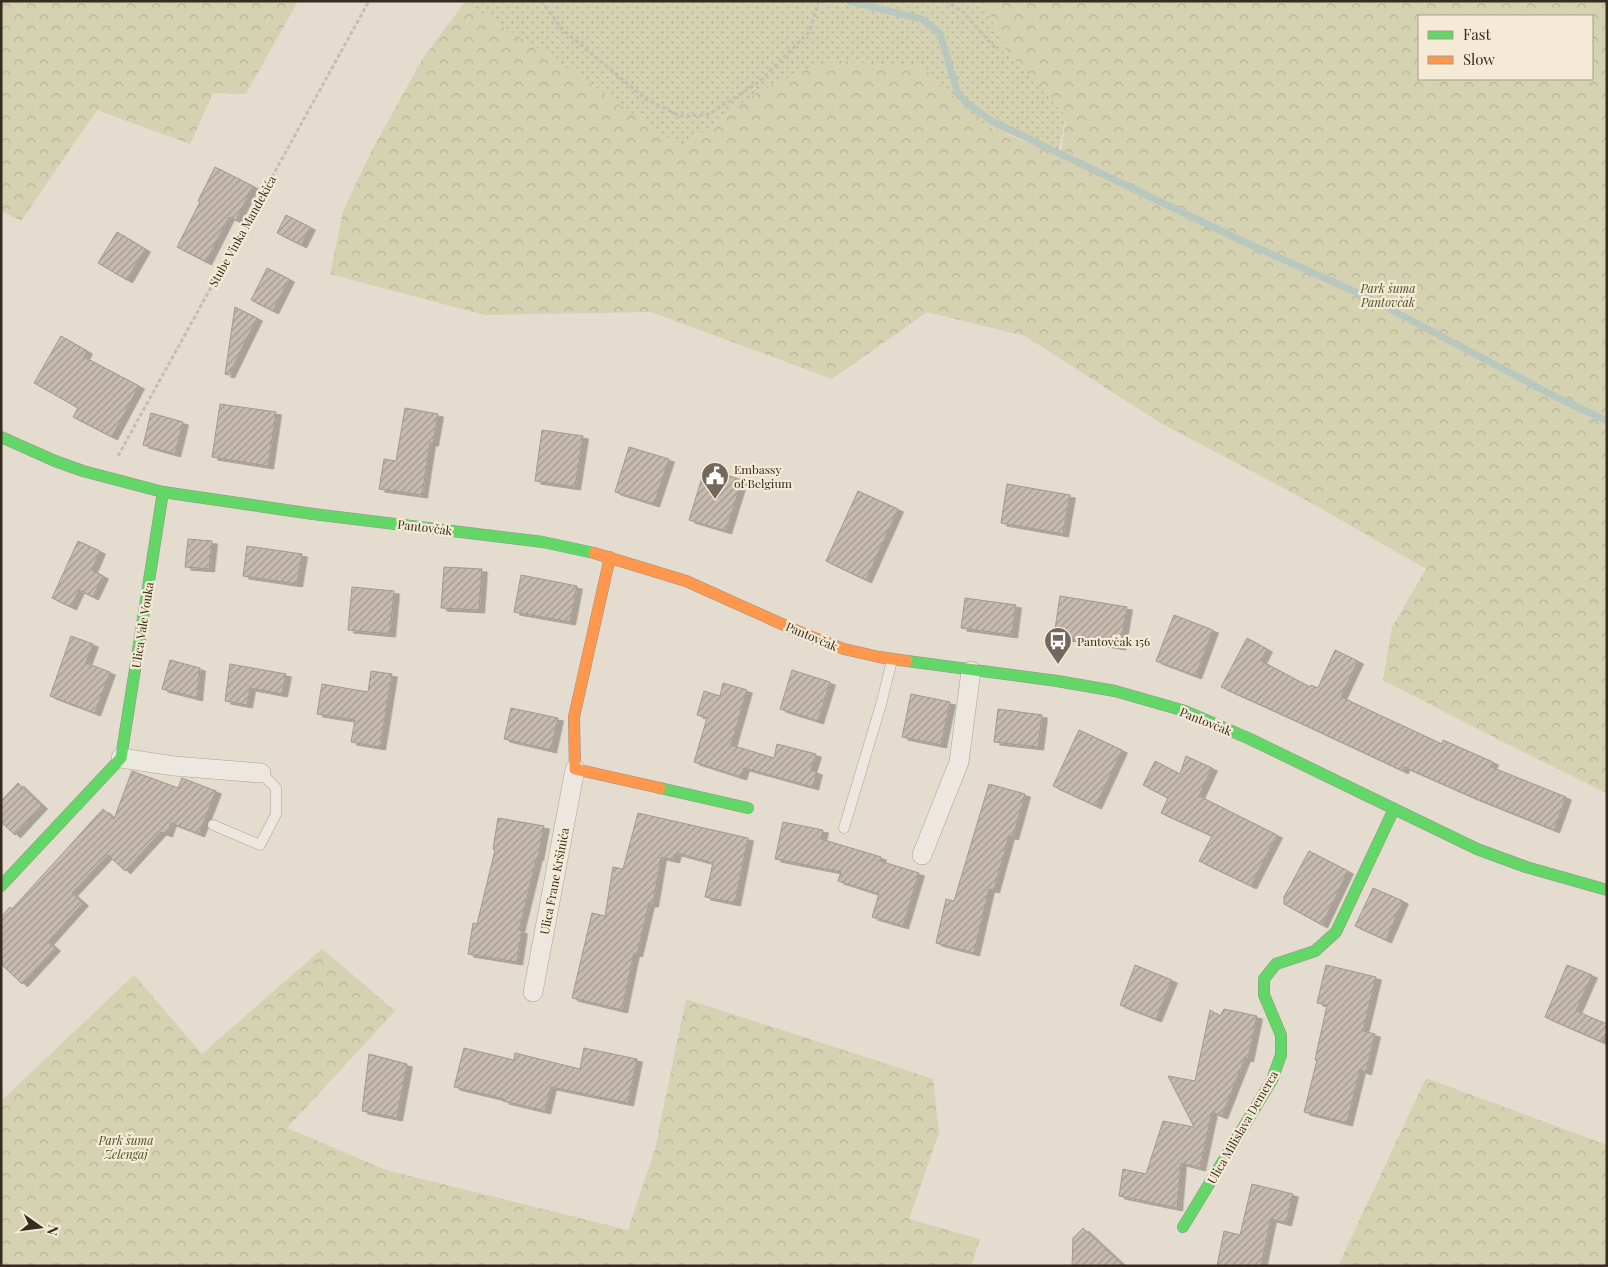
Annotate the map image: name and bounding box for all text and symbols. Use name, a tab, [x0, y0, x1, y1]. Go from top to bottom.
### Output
legend	[1418, 15, 1593, 80]
text: Fast	[1463, 24, 1492, 44]
text: Slow	[1463, 49, 1495, 69]
street label: Stube Vinka Mandekića	[205, 173, 279, 289]
park label: Park šuma Pantovčak	[1360, 280, 1415, 310]
public building icon: Embassy of Belgium	[700, 461, 730, 500]
place label: Embassy of Belgium	[734, 461, 792, 491]
street label: Pantovčak	[397, 516, 454, 538]
street label: Ulica Vale Vouka	[127, 581, 157, 669]
street label: Pantovčak	[784, 618, 841, 654]
bus stop icon: Pantovčak 156	[1043, 626, 1073, 665]
place label: Pantovčak 156	[1077, 633, 1150, 649]
street label: Pantovčak	[1178, 703, 1235, 739]
street label: Ulica Frane Kršinića	[536, 826, 572, 936]
street label: Ulica Milislava Demerca	[1203, 1067, 1281, 1187]
park label: Park šuma Zelengaj	[98, 1132, 153, 1162]
north arrow	[15, 1202, 65, 1252]
text: N	[43, 1223, 64, 1237]

